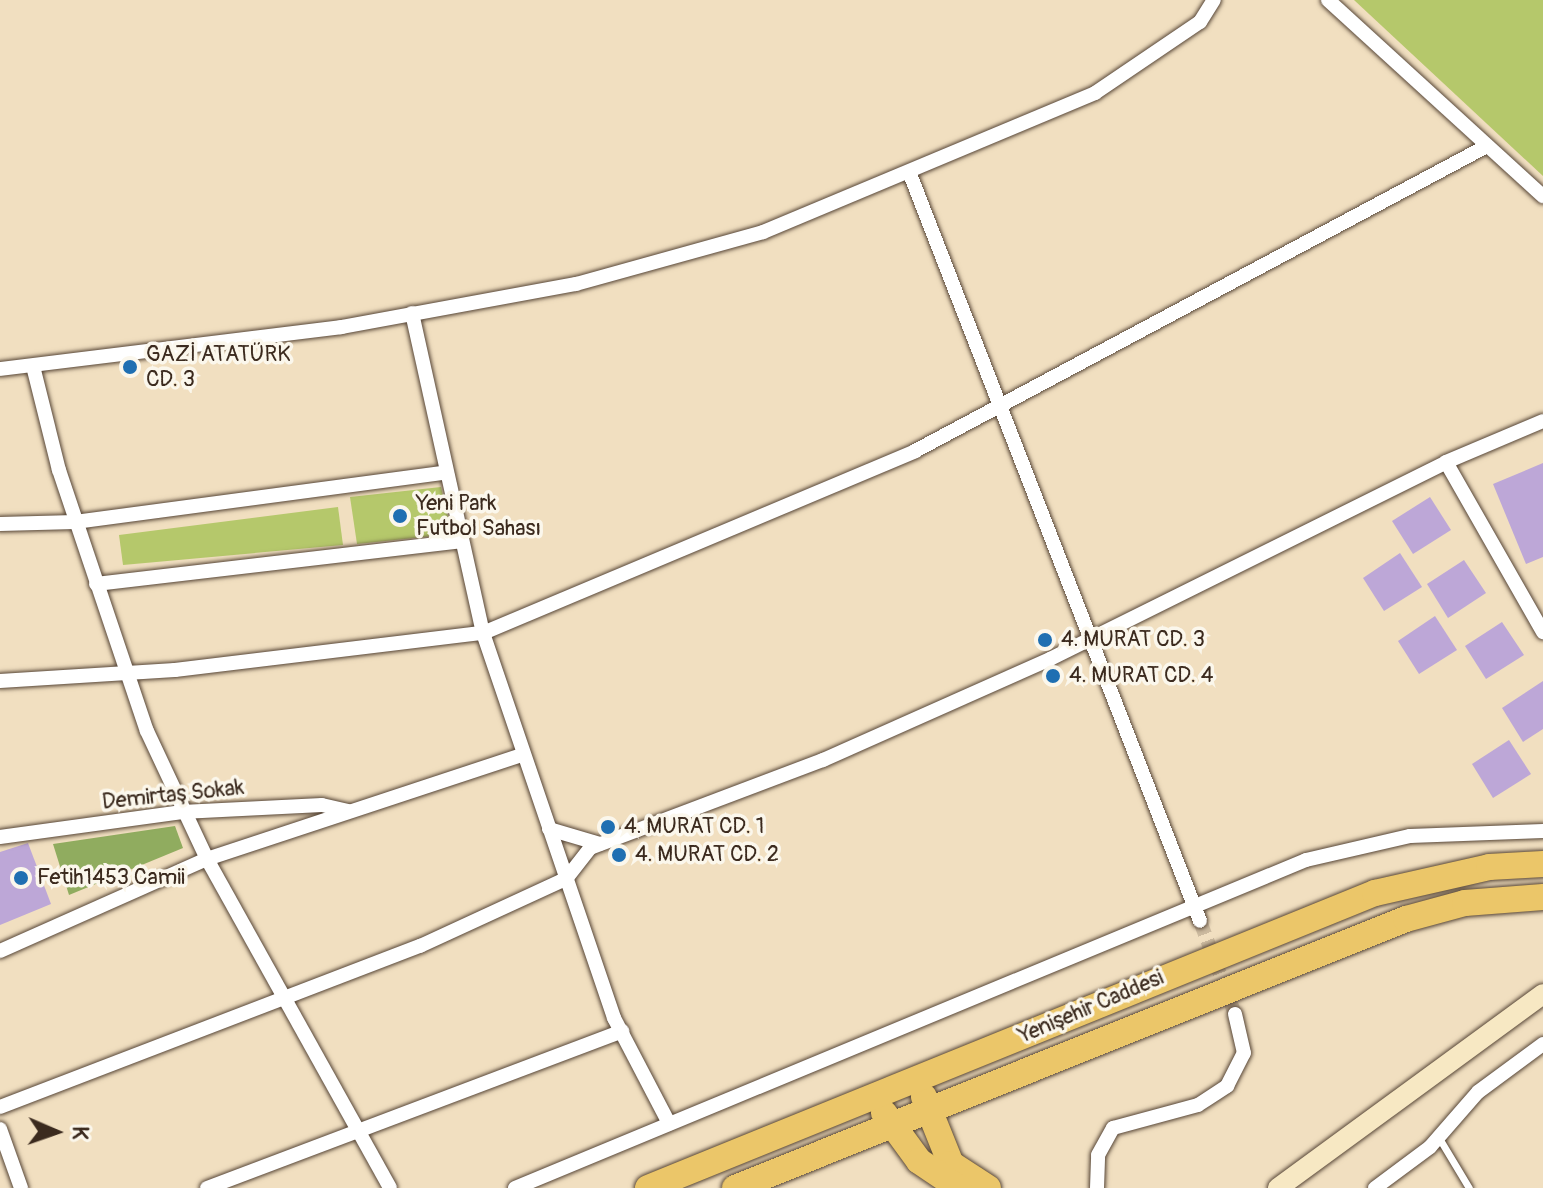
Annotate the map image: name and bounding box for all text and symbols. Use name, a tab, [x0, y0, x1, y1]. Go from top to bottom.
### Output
place label: GAZİ ATATÜRK CD. 3	[146, 341, 291, 392]
marker: GAZİ ATATÜRK CD. 3	[121, 358, 139, 376]
place label: Yeni Park Futbol Sahası	[416, 490, 541, 542]
marker: Yeni Park Futbol Sahası	[391, 507, 409, 525]
place label: 4. MURAT CD. 3	[1061, 627, 1205, 653]
marker: 4. MURAT CD. 3	[1036, 631, 1054, 649]
place label: 4. MURAT CD. 4	[1069, 663, 1213, 689]
marker: 4. MURAT CD. 4	[1044, 667, 1062, 685]
street label: Demirtaş Sokak	[101, 774, 245, 816]
place label: 4. MURAT CD. 1	[624, 814, 764, 840]
marker: 4. MURAT CD. 1	[599, 818, 617, 836]
place label: 4. MURAT CD. 2	[635, 842, 779, 868]
marker: 4. MURAT CD. 2	[610, 846, 628, 864]
place label: Fetih1453 Camii	[37, 865, 185, 891]
marker: Fetih1453 Camii	[12, 869, 30, 887]
street label: Yenişehir Caddesi	[1014, 965, 1168, 1049]
north arrow	[16, 1092, 96, 1172]
text: K	[66, 1126, 94, 1140]

